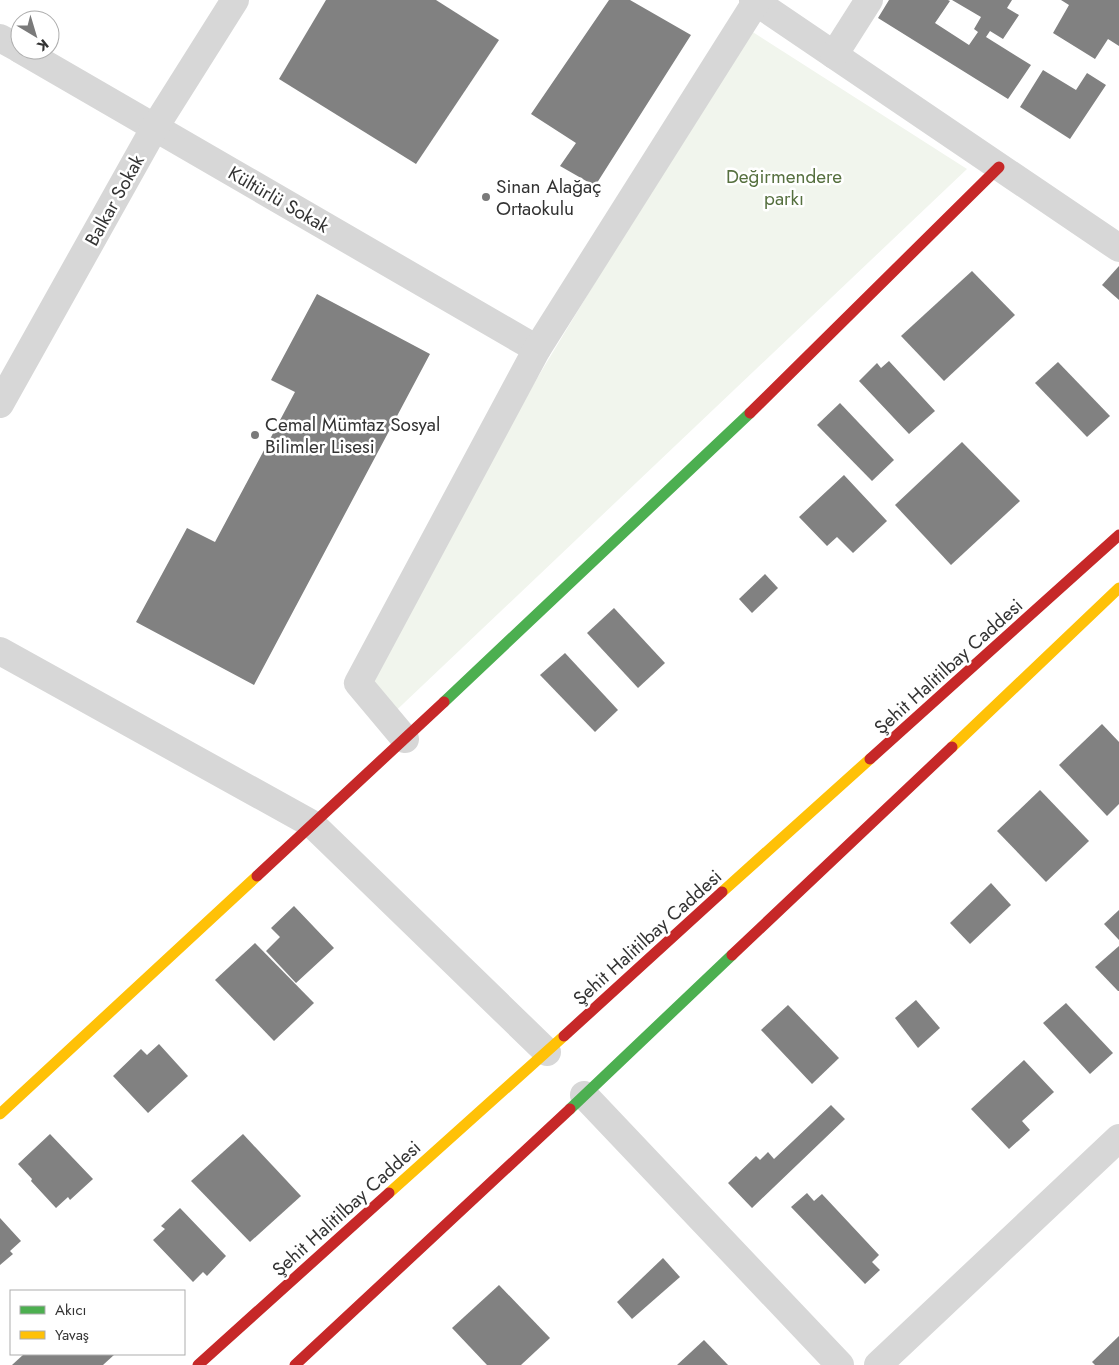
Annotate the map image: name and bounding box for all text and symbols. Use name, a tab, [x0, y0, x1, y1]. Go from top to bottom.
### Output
north arrow	[10, 10, 60, 60]
text: K	[33, 34, 53, 56]
street label: Balkar Sokak	[78, 149, 151, 251]
street label: Kültürlü Sokak	[223, 160, 335, 240]
park label: Değirmendere parkı	[726, 163, 842, 212]
place label: Sinan Alağaç Ortaokulu	[496, 173, 601, 222]
marker: Sinan Alağaç Ortaokulu	[480, 191, 492, 203]
place label: Cemal Mümtaz Sosyal Bilimler Lisesi	[265, 411, 440, 460]
marker: Cemal Mümtaz Sosyal Bilimler Lisesi	[249, 429, 261, 441]
street label: Şehit Halitilbay Caddesi	[868, 592, 1028, 740]
street label: Şehit Halitilbay Caddesi	[567, 863, 727, 1011]
street label: Şehit Halitilbay Caddesi	[266, 1134, 426, 1282]
legend	[10, 1290, 185, 1355]
text: Akıcı	[55, 1299, 86, 1321]
text: Yavaş	[55, 1324, 89, 1346]

